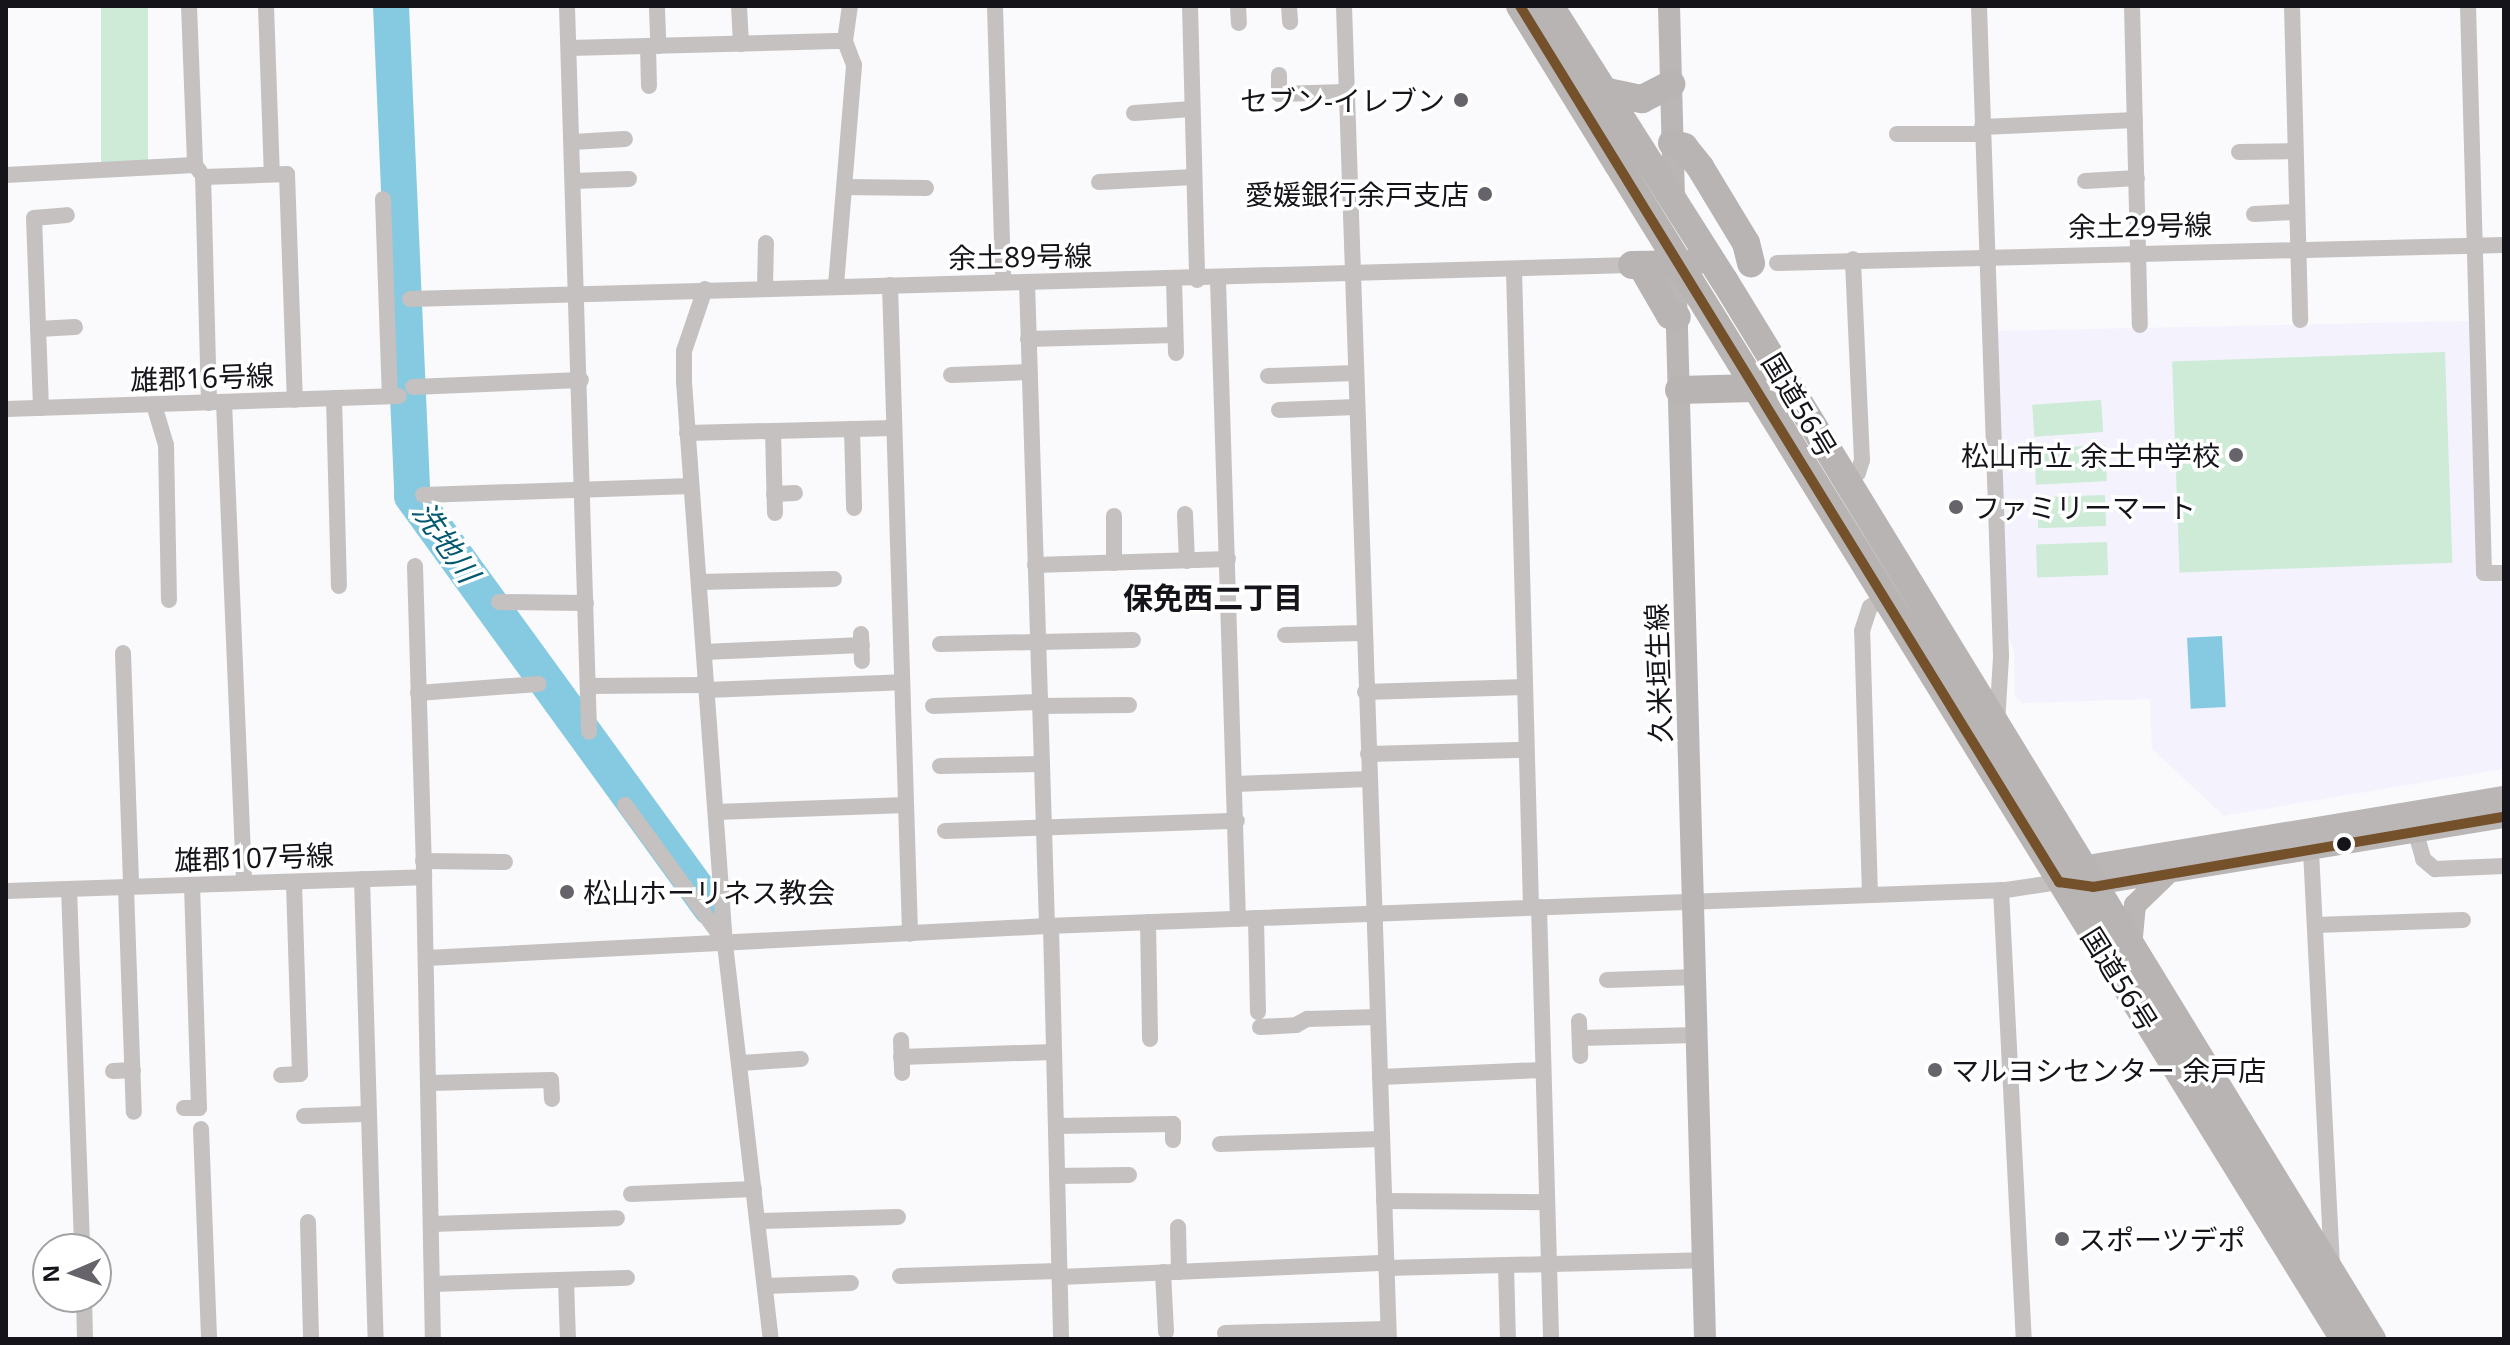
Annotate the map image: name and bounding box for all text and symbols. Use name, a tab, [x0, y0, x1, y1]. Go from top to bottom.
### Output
place label: セブン-イレブン	[1240, 83, 1445, 117]
marker: セブン-イレブン	[1452, 91, 1470, 109]
place label: 愛媛銀行余戸支店	[1245, 177, 1469, 211]
marker: 愛媛銀行余戸支店	[1476, 185, 1494, 203]
street label: 余土29号線	[2068, 207, 2212, 243]
street label: 余土89号線	[948, 238, 1092, 274]
street label: 国道56号	[1756, 347, 1844, 463]
street label: 雄郡16号線	[129, 358, 275, 396]
place label: 松山市立 余土中学校	[1961, 438, 2220, 472]
marker: 松山市立 余土中学校	[2227, 446, 2245, 464]
place label: ファミリーマート	[1972, 490, 2196, 524]
water label: 洗地川	[405, 495, 487, 589]
marker: ファミリーマート	[1947, 498, 1965, 516]
district label: 保免西二丁目	[1123, 580, 1303, 616]
street label: 久米垣生線	[1639, 602, 1677, 744]
unlabelled marker	[2336, 836, 2352, 852]
street label: 雄郡107号線	[173, 837, 335, 877]
place label: 松山ホーリネス教会	[583, 875, 835, 909]
marker: 松山ホーリネス教会	[558, 883, 576, 901]
street label: 国道56号	[2075, 921, 2165, 1037]
place label: マルヨシセンター 余戸店	[1951, 1053, 2266, 1087]
marker: マルヨシセンター 余戸店	[1926, 1061, 1944, 1079]
place label: スポーツデポ	[2078, 1222, 2246, 1256]
marker: スポーツデポ	[2053, 1230, 2071, 1248]
north arrow	[32, 1233, 112, 1313]
text: N	[35, 1264, 65, 1283]

